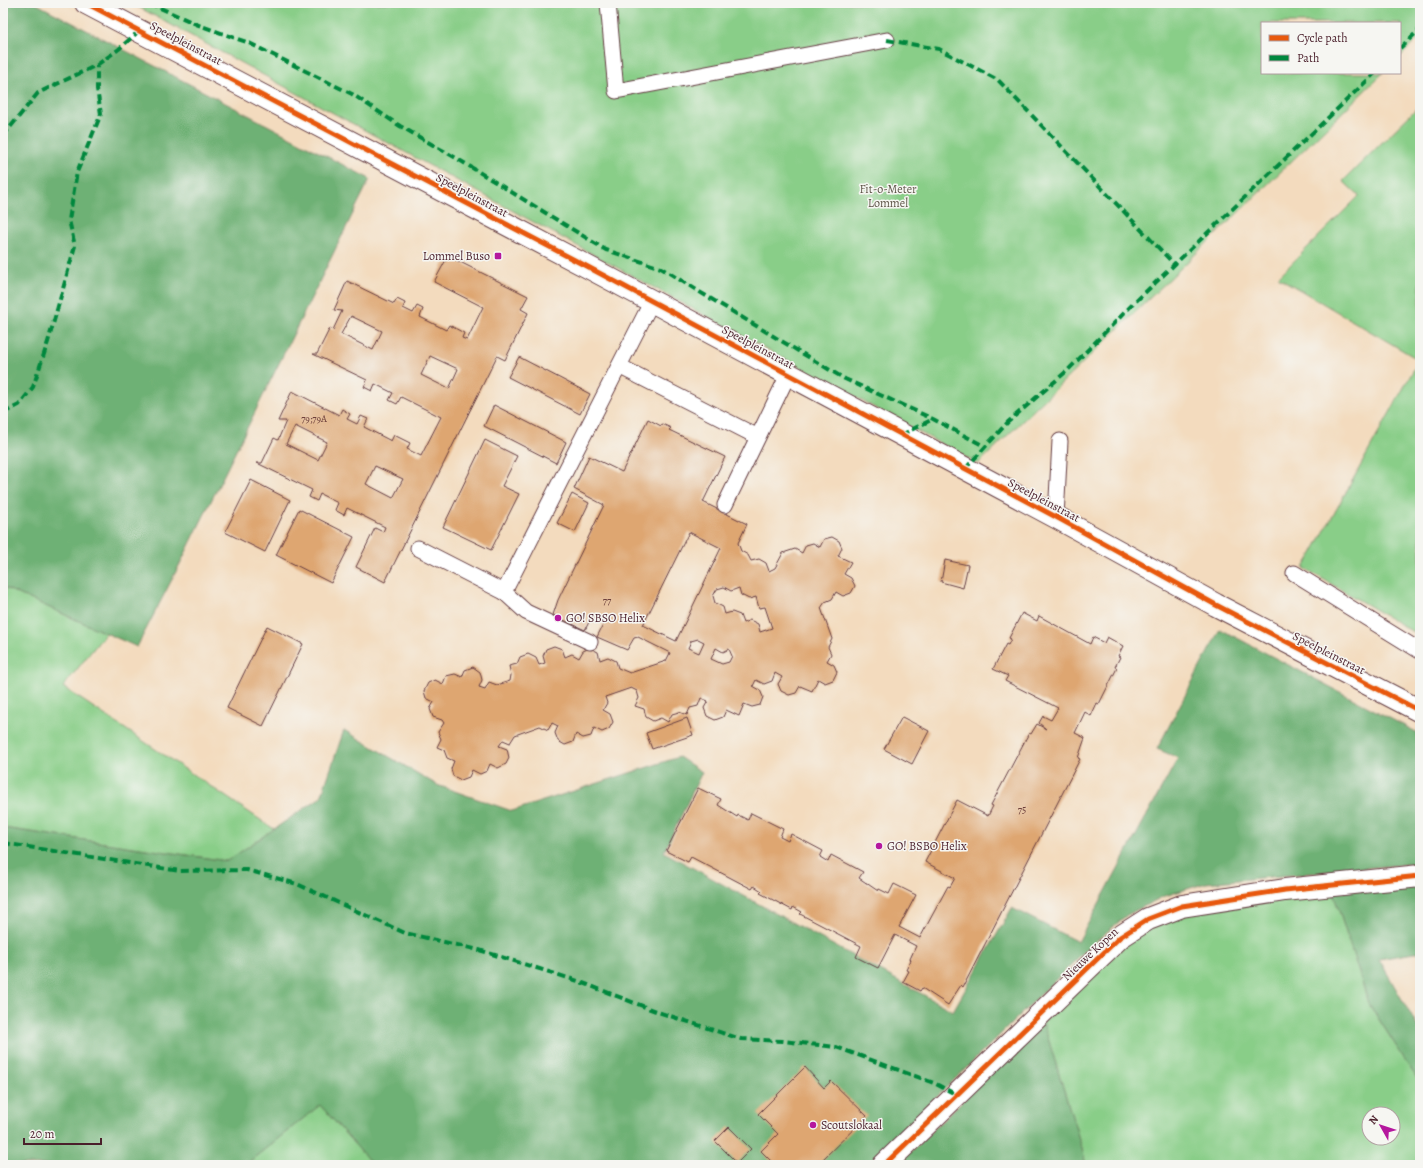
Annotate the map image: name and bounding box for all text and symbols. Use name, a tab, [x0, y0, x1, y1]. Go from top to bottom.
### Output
street label: Speelpleinstraat	[147, 17, 225, 69]
legend	[1261, 22, 1401, 74]
text: Cycle path	[1297, 30, 1348, 46]
text: Path	[1297, 50, 1320, 66]
street label: Speelpleinstraat	[433, 169, 511, 221]
park label: Fit-o-Meter Lommel	[859, 181, 917, 211]
place label: Lommel Buso	[423, 248, 490, 264]
marker: Lommel Buso	[493, 251, 503, 261]
street label: Speelpleinstraat	[719, 321, 797, 373]
house number: 79;79A	[301, 412, 327, 425]
street label: Speelpleinstraat	[1005, 474, 1083, 526]
house number: 77	[603, 594, 612, 607]
place label: GO! SBSO Helix	[566, 610, 645, 626]
marker: GO! SBSO Helix	[553, 613, 563, 623]
street label: Speelpleinstraat	[1290, 628, 1368, 678]
house number: 75	[1018, 803, 1026, 816]
place label: GO! BSBO Helix	[887, 838, 967, 854]
marker: GO! BSBO Helix	[874, 841, 884, 851]
street label: Nieuwe Kopen	[1058, 924, 1122, 984]
north arrow	[1361, 1106, 1401, 1146]
text: N	[1365, 1112, 1382, 1128]
place label: Scoutslokaal	[821, 1117, 882, 1133]
scale bar	[24, 1120, 101, 1146]
marker: Scoutslokaal	[808, 1120, 818, 1130]
text: 20 m	[30, 1126, 54, 1142]

